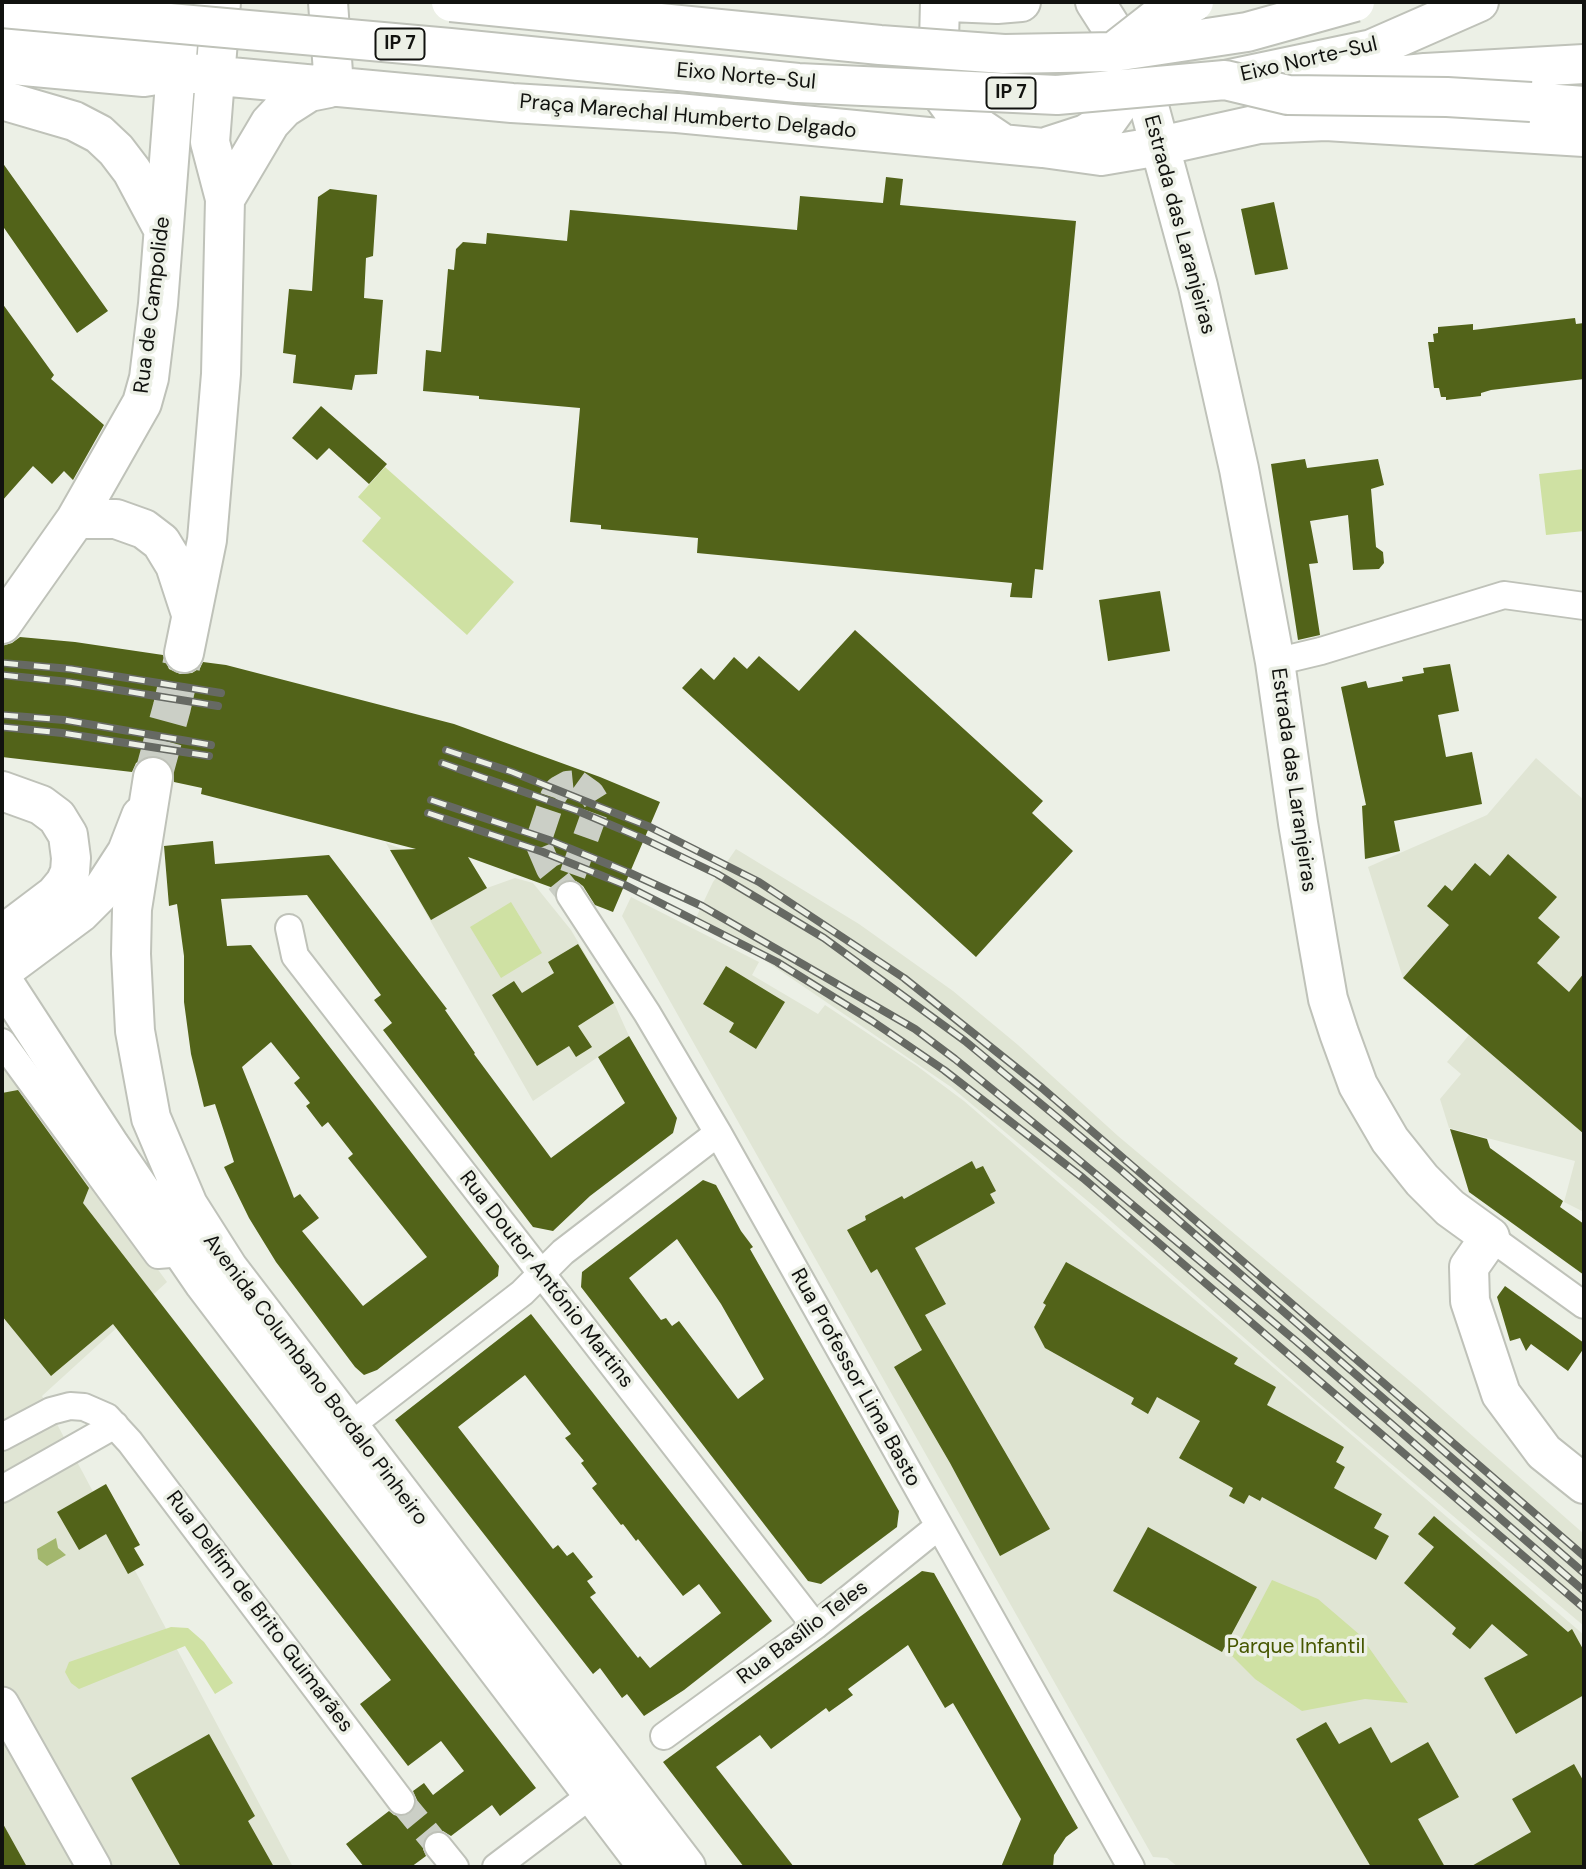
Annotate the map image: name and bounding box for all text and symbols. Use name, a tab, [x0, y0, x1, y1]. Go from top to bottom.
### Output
road number: IP 7	[376, 28, 424, 60]
street label: Eixo Norte-Sul	[1238, 32, 1380, 88]
street label: Eixo Norte-Sul	[675, 58, 817, 96]
road number: IP 7	[986, 78, 1036, 108]
street label: Praça Marechal Humberto Delgado	[518, 90, 858, 144]
street label: Estrada das Laranjeiras	[1138, 113, 1220, 337]
street label: Rua de Campolide	[130, 215, 176, 395]
street label: Estrada das Laranjeiras	[1265, 666, 1321, 894]
street label: Rua Doutor António Martins	[453, 1166, 639, 1394]
street label: Avenida Columbano Bordalo Pinheiro	[197, 1229, 433, 1531]
street label: Rua Professor Lima Basto	[784, 1265, 926, 1491]
street label: Rua Delfim de Brito Guimarães	[160, 1486, 358, 1738]
street label: Rua Basílio Teles	[732, 1576, 874, 1690]
park label: Parque Infantil	[1227, 1634, 1365, 1660]

